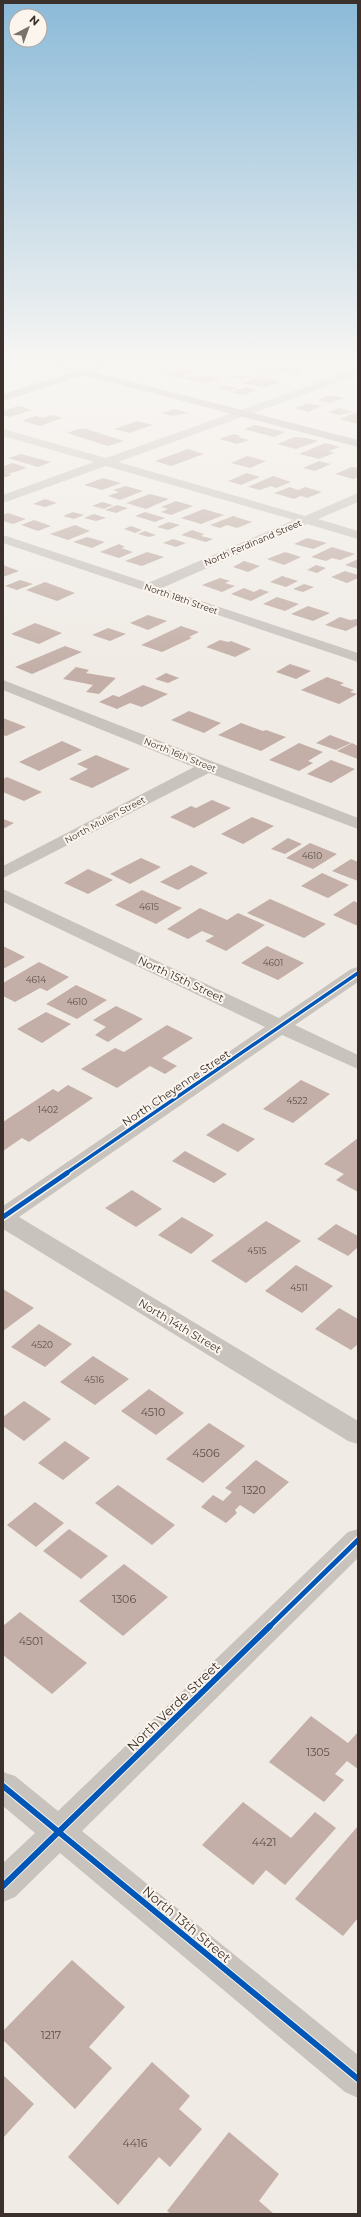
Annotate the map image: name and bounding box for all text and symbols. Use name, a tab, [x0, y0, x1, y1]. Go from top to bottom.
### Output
north arrow	[8, 8, 48, 48]
text: N	[27, 12, 43, 29]
street label: North Ferdinand Street	[202, 517, 304, 568]
street label: North 18th Street	[143, 581, 220, 616]
street label: North 16th Street	[143, 735, 218, 774]
street label: North Mullen Street	[63, 794, 147, 845]
house number: 4610	[302, 850, 322, 861]
house number: 4615	[139, 901, 159, 912]
street label: North 15th Street	[136, 953, 227, 1005]
house number: 4601	[263, 957, 283, 968]
house number: 4614	[26, 974, 46, 985]
house number: 4610	[67, 996, 87, 1007]
street label: North Cheyenne Street	[119, 1046, 233, 1129]
house number: 4522	[286, 1095, 308, 1106]
house number: 1402	[38, 1104, 58, 1115]
house number: 4515	[247, 1245, 267, 1256]
house number: 4511	[290, 1282, 308, 1293]
street label: North 14th Street	[136, 1296, 225, 1357]
house number: 4520	[31, 1339, 53, 1350]
house number: 4516	[84, 1374, 104, 1385]
house number: 4510	[141, 1405, 165, 1419]
house number: 4506	[192, 1446, 220, 1460]
house number: 1320	[242, 1483, 266, 1497]
house number: 1306	[112, 1592, 136, 1606]
house number: 4501	[19, 1634, 43, 1648]
street label: North Verde Street	[123, 1658, 223, 1754]
house number: 1305	[306, 1745, 330, 1759]
house number: 4421	[252, 1835, 276, 1849]
street label: North 13th Street	[140, 1882, 234, 1966]
house number: 1217	[41, 2028, 61, 2042]
house number: 4416	[123, 2136, 148, 2150]

